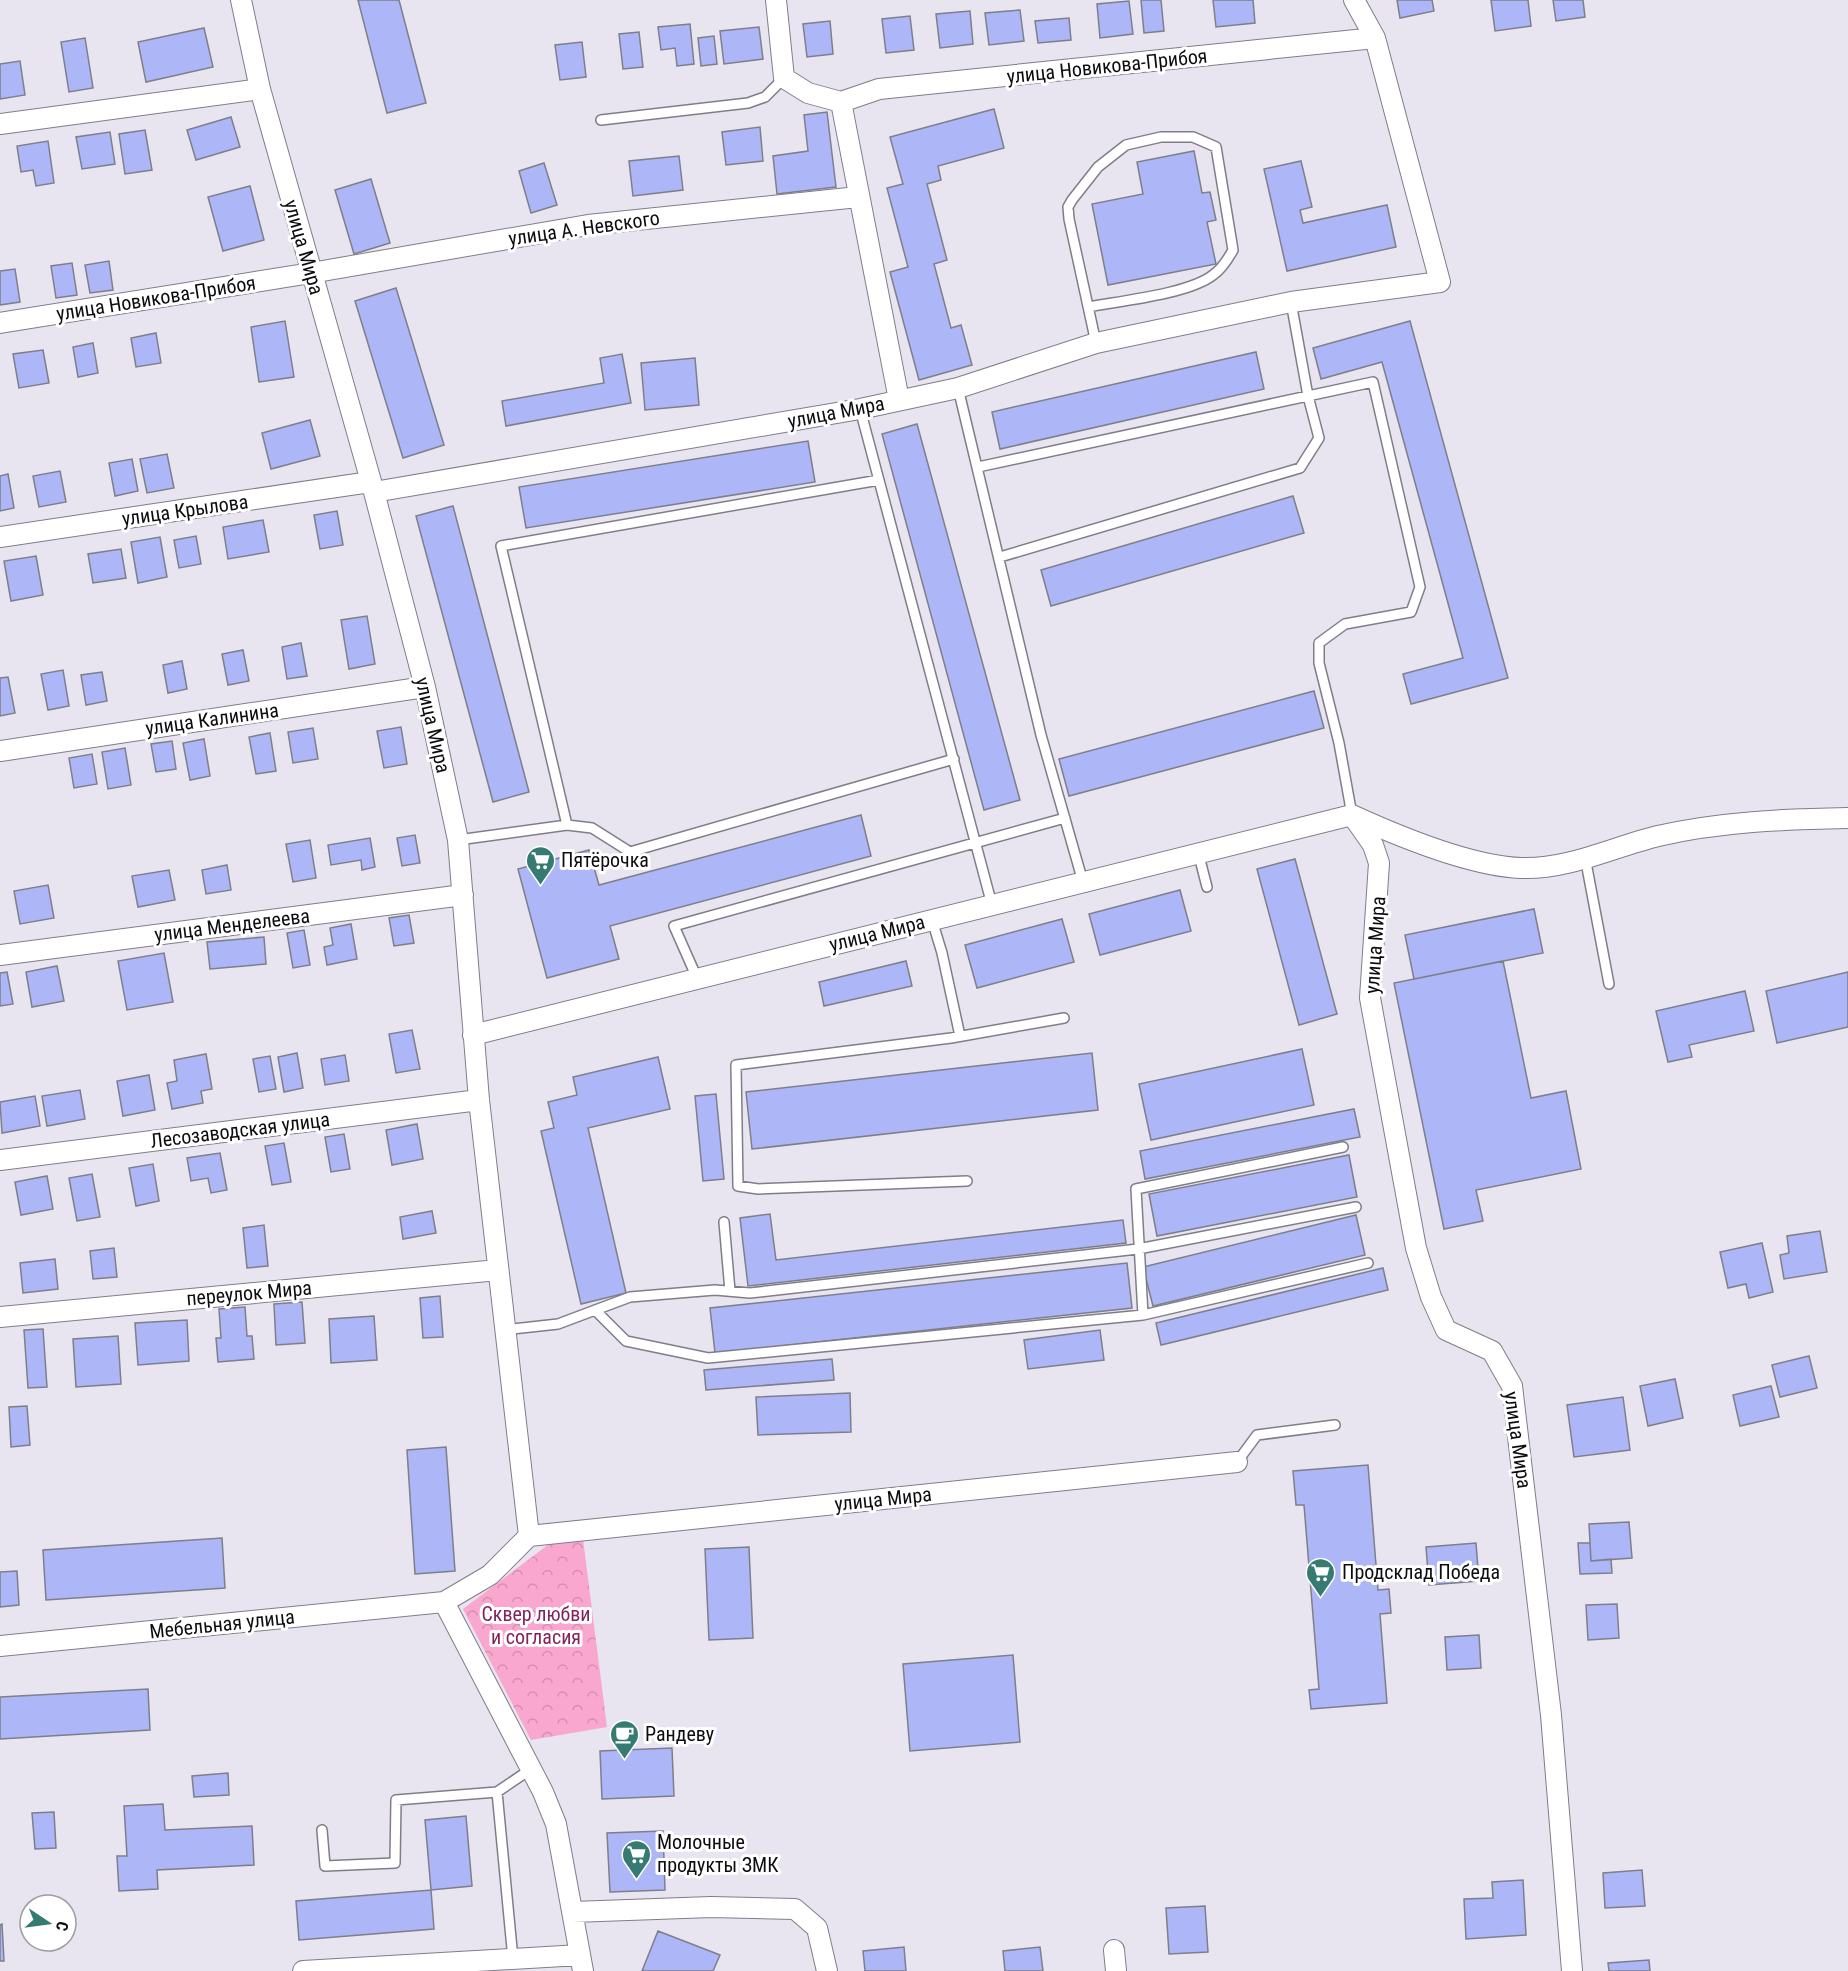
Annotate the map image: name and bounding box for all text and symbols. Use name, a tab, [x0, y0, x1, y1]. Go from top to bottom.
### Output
street label: улица Новикова-Прибоя	[1006, 44, 1208, 88]
street label: улица Мира	[279, 197, 329, 297]
street label: улица А. Невского	[507, 206, 661, 250]
street label: улица Новикова-Прибоя	[55, 270, 257, 326]
street label: улица Мира	[786, 391, 886, 433]
street label: улица Крылова	[120, 489, 250, 531]
street label: улица Мира	[410, 675, 456, 775]
street label: улица Калинина	[144, 698, 280, 740]
supermarket icon: Пятёрочка	[524, 844, 556, 886]
place label: Пятёрочка	[561, 848, 649, 872]
street label: улица Мира	[1360, 895, 1390, 995]
street label: улица Менделеева	[153, 904, 311, 946]
street label: улица Мира	[827, 910, 927, 956]
street label: Лесозаводская улица	[149, 1107, 331, 1153]
street label: переулок Мира	[185, 1276, 313, 1310]
street label: улица Мира	[1499, 1390, 1537, 1490]
street label: улица Мира	[833, 1482, 933, 1516]
supermarket icon: Продсклад Победа	[1305, 1556, 1337, 1598]
place label: Продсклад Победа	[1342, 1560, 1500, 1584]
park label: Сквер любви и согласия	[481, 1602, 591, 1649]
street label: Мебельная улица	[148, 1604, 296, 1644]
cafe icon: Рандеву	[608, 1718, 640, 1760]
place label: Рандеву	[645, 1722, 714, 1746]
place label: Молочные продукты ЗМК	[657, 1830, 779, 1877]
supermarket icon: Молочные продукты ЗМК	[620, 1838, 652, 1880]
north arrow	[18, 1893, 78, 1953]
text: С	[52, 1920, 72, 1933]

